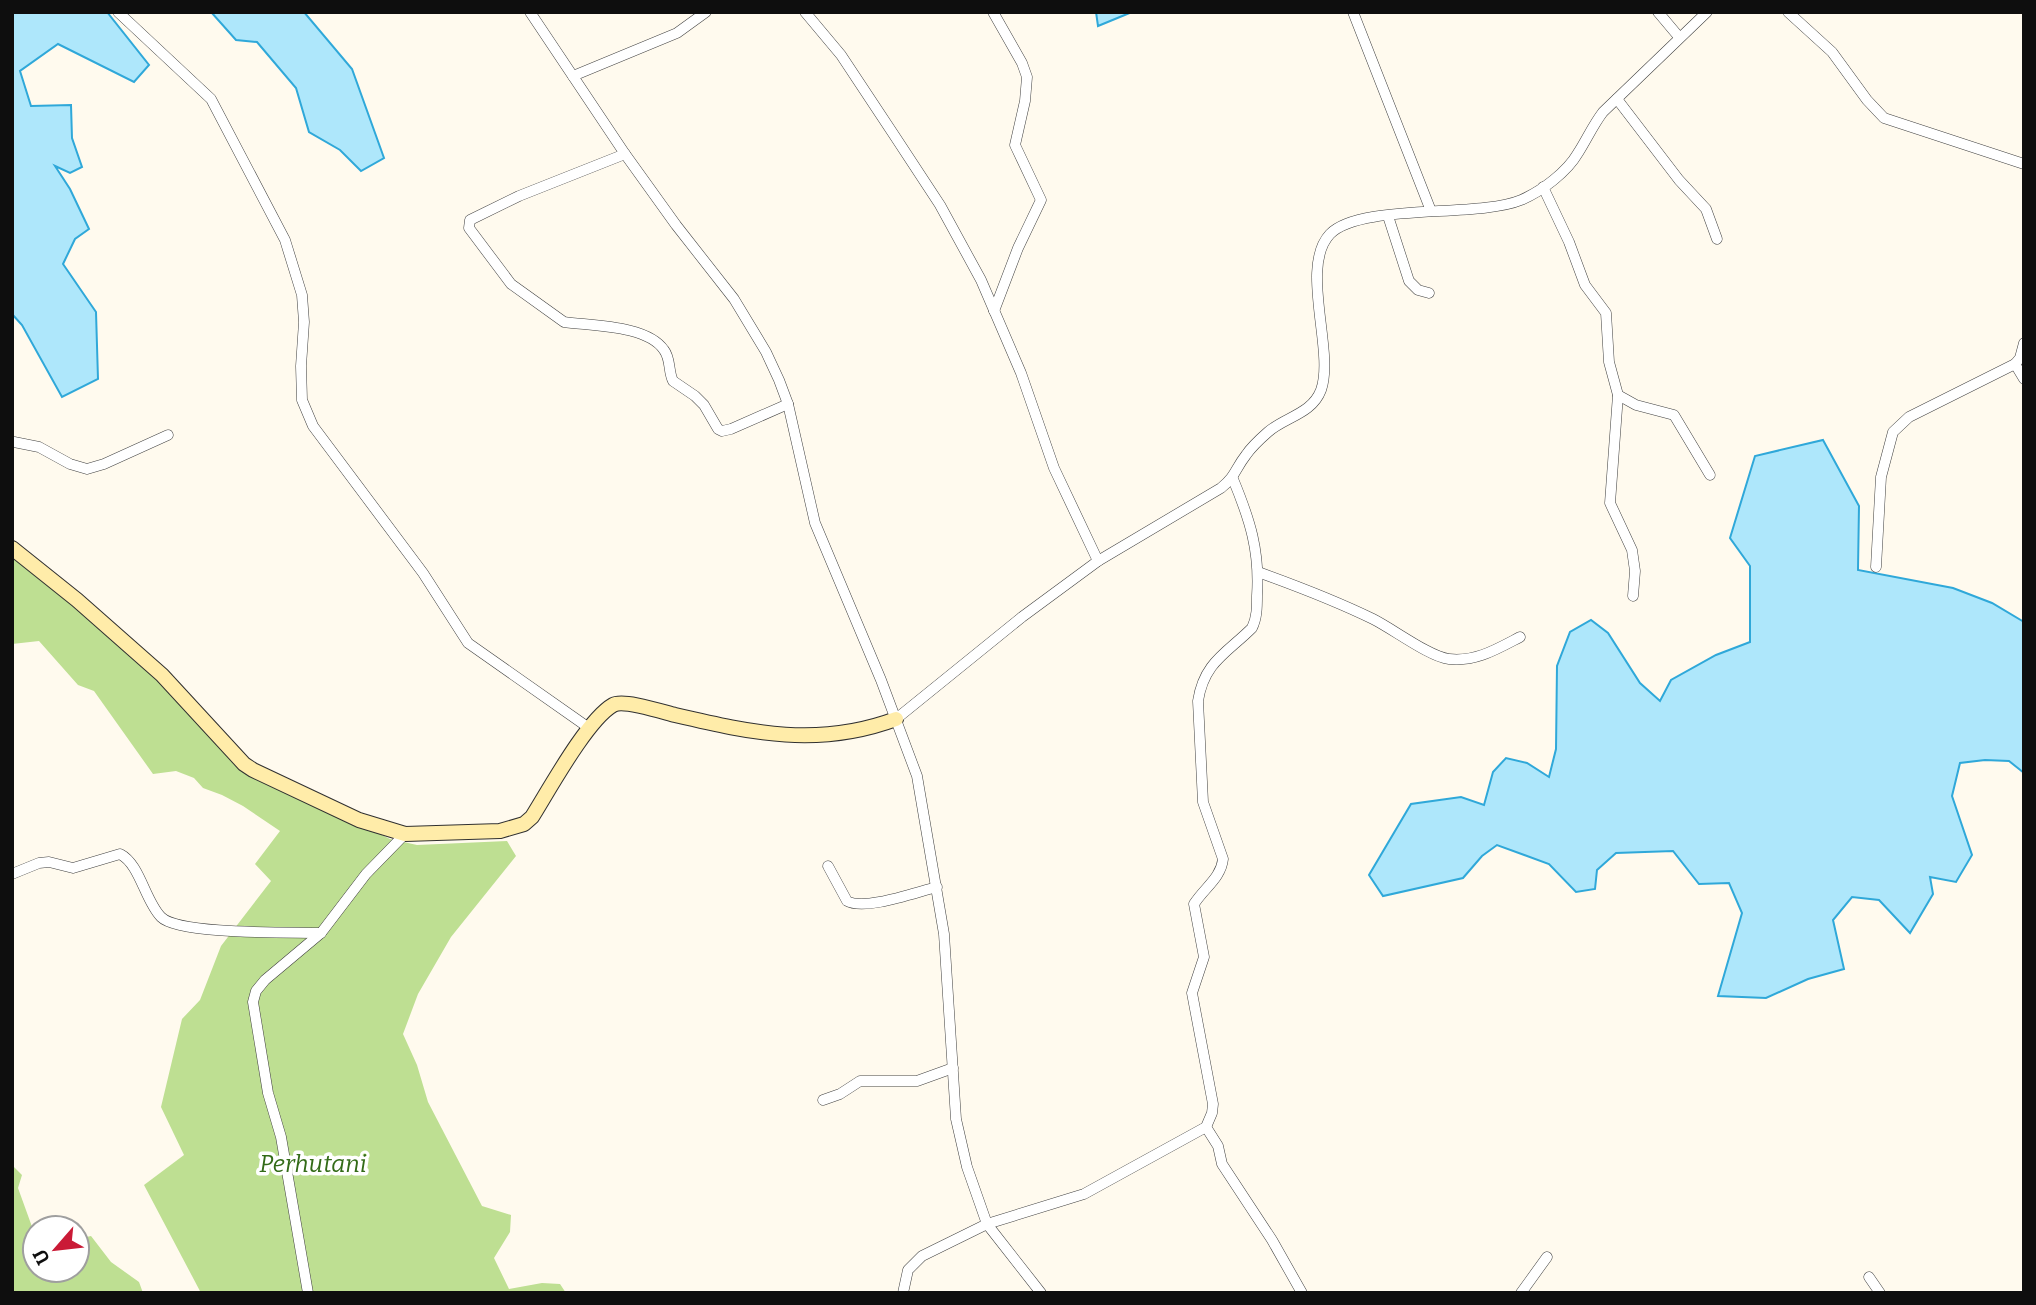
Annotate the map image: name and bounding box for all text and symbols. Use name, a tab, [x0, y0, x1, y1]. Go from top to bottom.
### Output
park label: Perhutani	[259, 1150, 367, 1178]
north arrow	[21, 1214, 91, 1284]
text: U	[28, 1245, 55, 1268]

